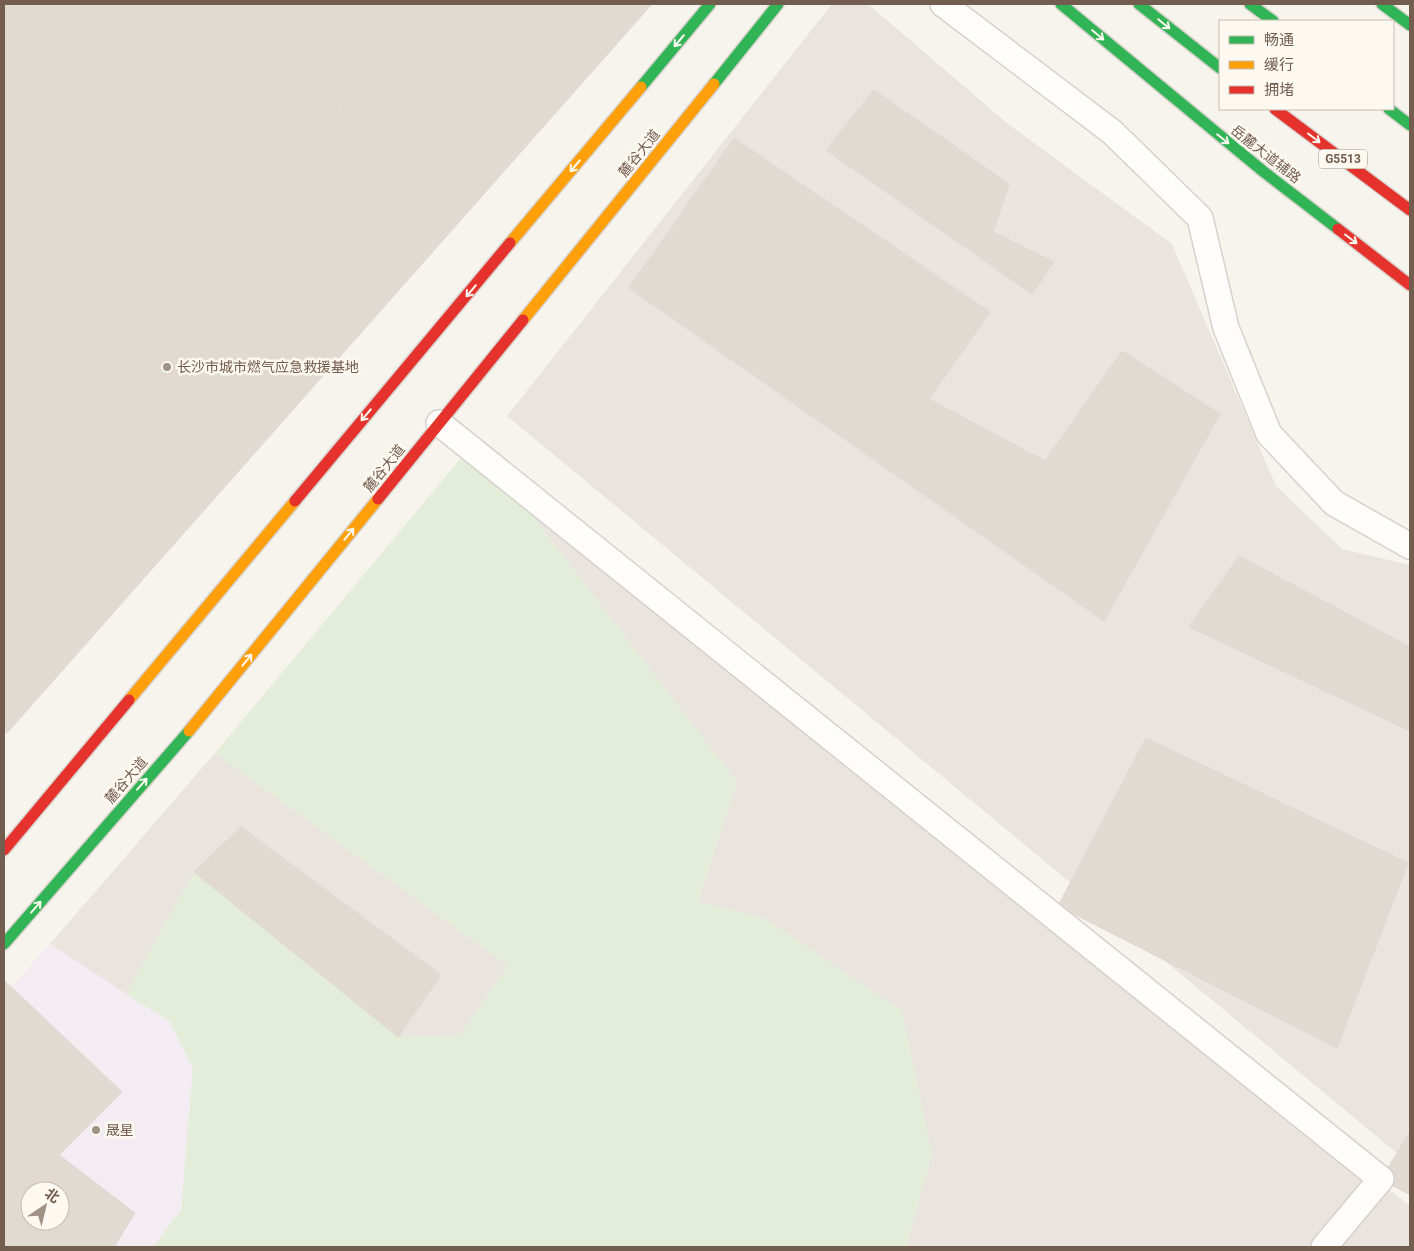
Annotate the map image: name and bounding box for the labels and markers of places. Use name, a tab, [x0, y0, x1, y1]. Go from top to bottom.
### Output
place label: 长沙市城市燃气应急救援基地	[177, 359, 359, 375]
marker: 长沙市城市燃气应急救援基地	[161, 361, 173, 373]
place label: 晟星	[106, 1122, 134, 1138]
marker: 晟星	[90, 1124, 102, 1136]

